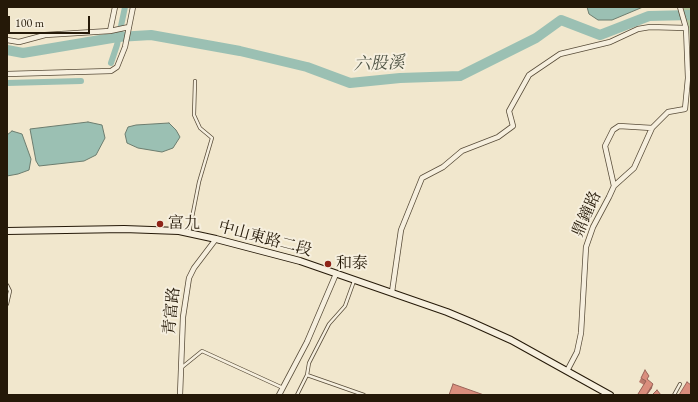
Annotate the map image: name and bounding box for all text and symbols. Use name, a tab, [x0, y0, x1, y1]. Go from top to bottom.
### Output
scale bar	[10, 8, 92, 34]
text: 100 m	[15, 15, 44, 31]
water label: 六股溪	[353, 53, 405, 75]
street label: 鼎鐘路	[568, 188, 606, 240]
place label: 富九	[168, 214, 200, 234]
street label: 中山東路二段	[216, 217, 314, 261]
marker: 富九	[155, 219, 165, 229]
place label: 和泰	[336, 254, 368, 274]
marker: 和泰	[323, 259, 333, 269]
street label: 青富路	[160, 286, 184, 336]

